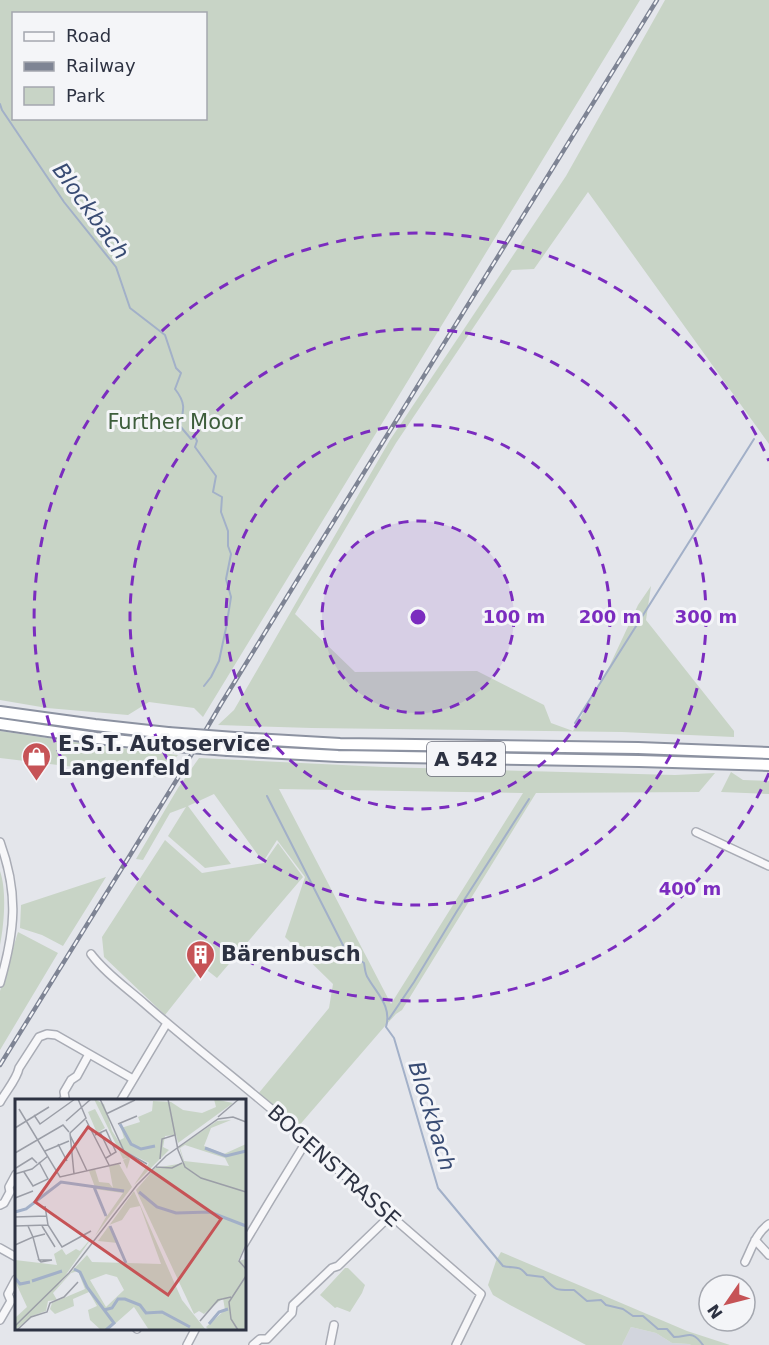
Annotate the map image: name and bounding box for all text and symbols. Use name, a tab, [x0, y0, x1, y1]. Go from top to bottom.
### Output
legend	[12, 12, 207, 120]
text: Road	[66, 25, 111, 46]
text: Railway	[66, 55, 136, 76]
text: Park	[66, 85, 105, 106]
water label: Blockbach	[48, 158, 134, 264]
park label: Further Moor	[107, 410, 243, 434]
text: 100 m	[483, 606, 545, 627]
text: 200 m	[579, 606, 641, 627]
text: 300 m	[675, 606, 737, 627]
centre of rings	[408, 607, 428, 627]
place label: E.S.T. Autoservice Langenfeld	[58, 732, 270, 780]
shop icon: E.S.T. Autoservice Langenfeld	[21, 740, 53, 782]
road number: A 542	[427, 742, 505, 776]
text: 400 m	[659, 878, 721, 899]
building icon: Bärenbusch	[184, 938, 216, 980]
place label: Bärenbusch	[221, 942, 361, 966]
water label: Blockbach	[404, 1058, 460, 1174]
inset map	[15, 1099, 246, 1330]
street label: BOGENSTRASSE	[263, 1100, 405, 1232]
north arrow	[697, 1273, 757, 1333]
text: N	[704, 1300, 727, 1322]

